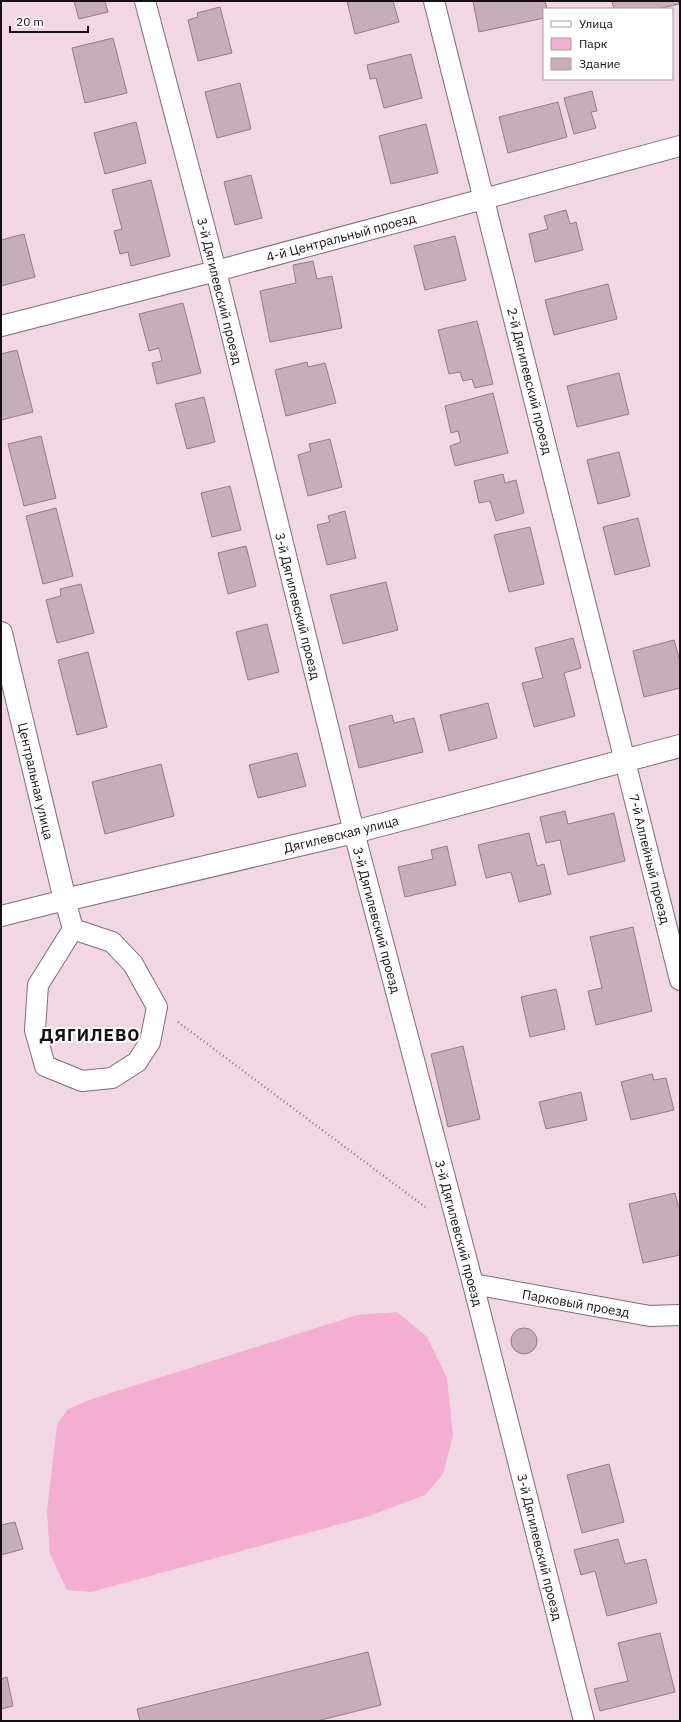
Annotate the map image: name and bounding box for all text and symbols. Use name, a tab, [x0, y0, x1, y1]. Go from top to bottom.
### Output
scale bar	[10, 8, 88, 34]
legend	[543, 8, 673, 80]
text: 20 m	[16, 14, 44, 29]
text: Улица	[579, 16, 613, 31]
text: Парк	[579, 36, 608, 51]
text: Здание	[579, 56, 621, 71]
street label: 4-й Центральный проезд	[264, 209, 418, 266]
street label: 3-й Дягилевский проезд	[193, 216, 246, 367]
street label: 2-й Дягилевский проезд	[503, 306, 556, 457]
street label: 3-й Дягилевский проезд	[271, 531, 324, 682]
street label: Центральная улица	[14, 721, 57, 841]
street label: 7-й Аллейный проезд	[625, 792, 674, 926]
street label: Дягилевская улица	[282, 812, 400, 857]
street label: 3-й Дягилевский проезд	[349, 845, 404, 995]
district label: ДЯГИЛЕВО	[40, 1024, 140, 1046]
street label: 3-й Дягилевский проезд	[431, 1158, 486, 1308]
street label: Парковый проезд	[521, 1286, 631, 1321]
street label: 3-й Дягилевский проезд	[513, 1472, 566, 1623]

